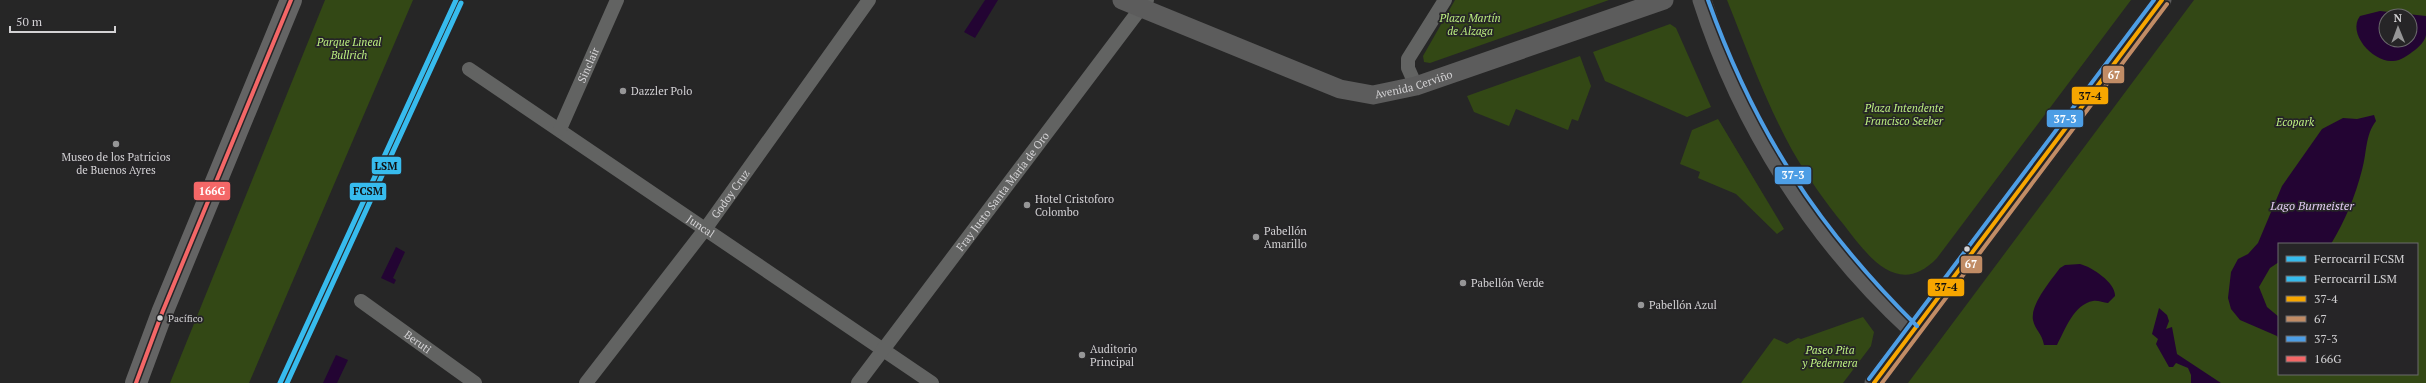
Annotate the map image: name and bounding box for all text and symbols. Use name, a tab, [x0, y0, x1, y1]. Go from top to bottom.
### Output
scale bar	[10, 8, 115, 34]
north arrow	[2378, 8, 2418, 48]
park label: Plaza Martín de Alzaga	[1438, 11, 1501, 38]
text: N	[2394, 11, 2403, 25]
text: 50 m	[16, 14, 43, 29]
park label: Parque Lineal Bullrich	[316, 35, 381, 62]
street label: Sinclair	[574, 44, 603, 85]
line badge: 67	[2102, 65, 2125, 84]
street label: Avenida Cerviño	[1373, 67, 1454, 101]
text: 67	[2108, 68, 2120, 82]
place label: Dazzler Polo	[631, 84, 692, 98]
marker: Dazzler Polo	[618, 86, 628, 96]
line badge: 37-4	[2071, 86, 2109, 105]
text: 37-4	[2079, 89, 2102, 103]
park label: Plaza Intendente Francisco Seeber	[1864, 101, 1944, 128]
line badge: 37-3	[2046, 109, 2084, 128]
text: 37-3	[2054, 112, 2076, 126]
park label: Ecopark	[2275, 115, 2315, 129]
street label: Fray Justo Santa María de Oro	[953, 129, 1052, 254]
marker: Museo de los Patricios de Buenos Ayres	[111, 139, 121, 149]
place label: Museo de los Patricios de Buenos Ayres	[61, 150, 171, 177]
line badge: LSM	[371, 156, 402, 175]
text: LSM	[375, 159, 398, 173]
line badge: 37-3	[1774, 166, 1812, 185]
street label: Godoy Cruz	[708, 167, 753, 221]
text: 37-3	[1782, 168, 1804, 182]
line badge: 166G	[193, 181, 231, 201]
line badge: FCSM	[349, 182, 387, 201]
text: 166G	[199, 184, 225, 198]
text: FCSM	[353, 184, 384, 198]
place label: Hotel Cristoforo Colombo	[1035, 192, 1114, 219]
water label: Lago Burmeister	[2269, 198, 2355, 213]
marker: Hotel Cristoforo Colombo	[1022, 200, 1032, 210]
street label: Juncal	[684, 212, 717, 241]
place label: Pabellón Amarillo	[1264, 224, 1307, 251]
marker: Pabellón Amarillo	[1251, 232, 1261, 242]
legend	[2278, 243, 2418, 375]
unlabelled marker	[1962, 244, 1972, 254]
text: Ferrocarril FCSM	[2314, 251, 2405, 266]
line badge: 67	[1960, 255, 1983, 274]
text: 67	[1965, 257, 1977, 271]
text: Ferrocarril LSM	[2314, 271, 2397, 286]
place label: Pabellón Verde	[1471, 276, 1545, 290]
marker: Pabellón Verde	[1458, 278, 1468, 288]
line badge: 37-4	[1927, 278, 1965, 297]
text: 37-4	[1935, 280, 1958, 294]
text: 37-4	[2314, 291, 2338, 306]
place label: Pabellón Azul	[1649, 298, 1717, 312]
marker: Pabellón Azul	[1636, 300, 1646, 310]
text: 67	[2314, 311, 2327, 326]
place label: Pacífico	[168, 312, 203, 325]
marker: Pacífico	[155, 313, 165, 323]
street label: Beruti	[401, 327, 434, 356]
text: 37-3	[2314, 331, 2338, 346]
place label: Auditorio Principal	[1090, 342, 1137, 369]
park label: Paseo Pita y Pedernera	[1801, 343, 1858, 370]
marker: Auditorio Principal	[1077, 350, 1087, 360]
text: 166G	[2314, 351, 2342, 366]

